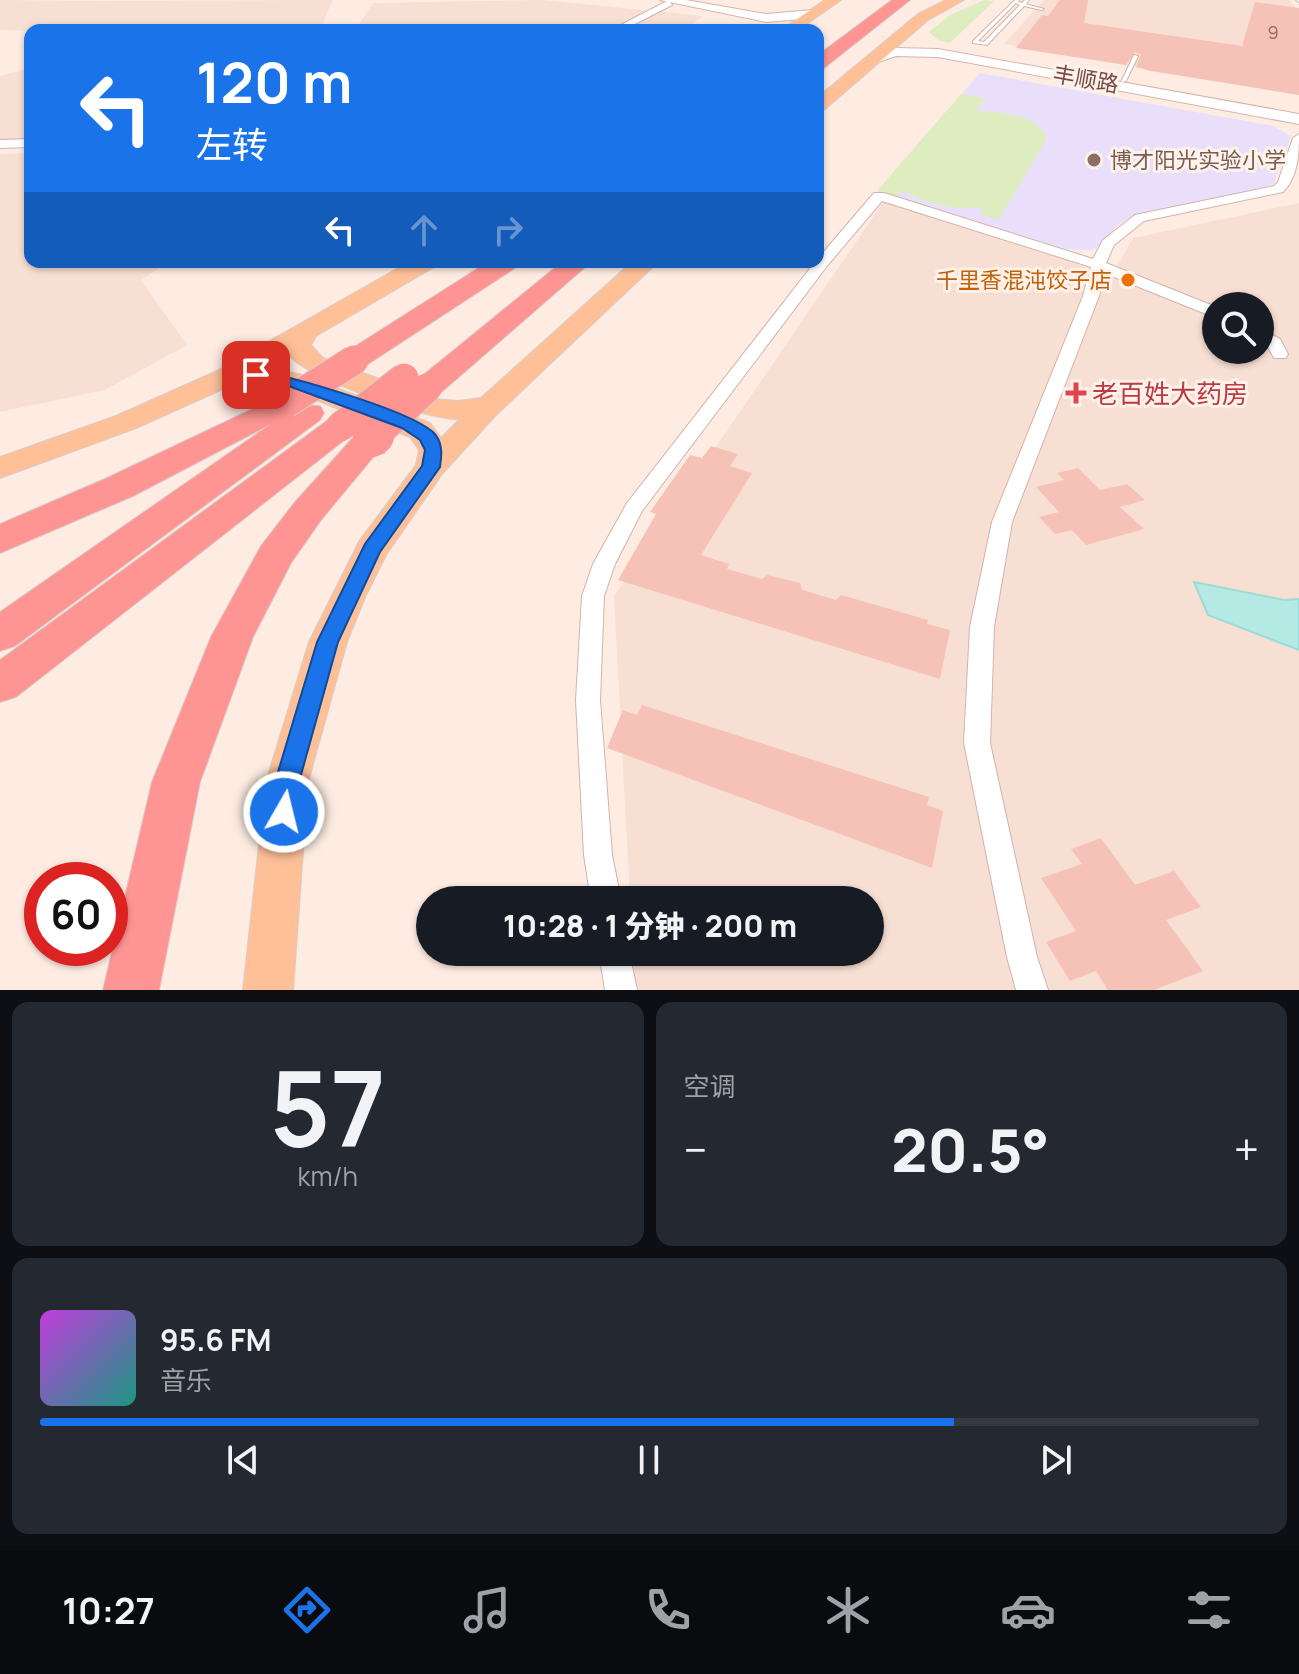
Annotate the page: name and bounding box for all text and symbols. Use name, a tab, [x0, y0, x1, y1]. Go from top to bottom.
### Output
house number: 9	[1267, 20, 1279, 44]
text: 120 m	[196, 43, 352, 120]
icon: left	[64, 56, 168, 160]
street label: 丰顺路	[1051, 58, 1121, 100]
text: 左转	[196, 120, 268, 169]
place label: 博才阳光实验小学	[1110, 145, 1286, 175]
marker: 博才阳光实验小学	[1085, 151, 1103, 169]
icon: left	[318, 208, 362, 252]
icon: ahead	[402, 208, 446, 252]
icon: right	[486, 208, 530, 252]
place label: 千里香混沌饺子店	[936, 265, 1112, 295]
marker: 千里香混沌饺子店	[1119, 271, 1137, 289]
map controls	[1202, 292, 1274, 364]
button: search	[1202, 292, 1274, 364]
pin	[222, 341, 290, 409]
icon: arrive	[234, 353, 278, 397]
place label: 老百姓大药房	[1092, 375, 1248, 411]
marker: 老百姓大药房	[1067, 384, 1085, 402]
position arrow	[242, 770, 326, 854]
speed limit sign: 60	[24, 862, 128, 966]
text: 10:28 · 1 分钟 · 200 m	[503, 905, 797, 946]
text: 57	[270, 1035, 386, 1177]
text: 空调	[684, 1068, 736, 1104]
text: 20.5°	[891, 1108, 1050, 1190]
text: −	[684, 1119, 707, 1179]
text: +	[1234, 1119, 1259, 1179]
text: km/h	[298, 1158, 358, 1194]
text: 95.6 FM	[160, 1319, 271, 1360]
text: 音乐	[160, 1362, 212, 1398]
icon: previous	[221, 1438, 265, 1482]
icon: pause	[627, 1438, 671, 1482]
icon: next	[1034, 1438, 1078, 1482]
icon: directions	[279, 1582, 335, 1638]
icon: music	[459, 1582, 515, 1638]
icon: phone	[640, 1582, 696, 1638]
icon: climate	[820, 1582, 876, 1638]
icon: car	[1000, 1582, 1056, 1638]
icon: filters	[1181, 1582, 1237, 1638]
text: 10:27	[62, 1586, 155, 1635]

